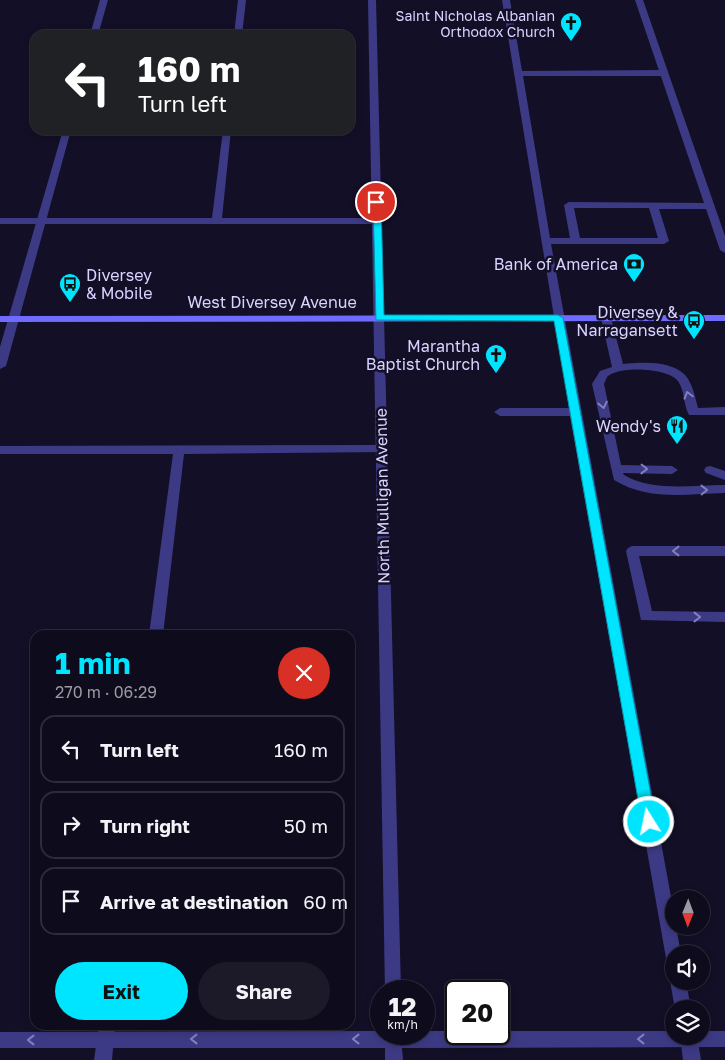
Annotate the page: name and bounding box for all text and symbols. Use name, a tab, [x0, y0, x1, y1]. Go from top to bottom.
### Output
place label: Saint Nicholas Albanian Orthodox Church	[395, 7, 555, 40]
church icon: Saint Nicholas Albanian Orthodox Church	[559, 11, 583, 42]
text: 160 m	[138, 48, 240, 90]
icon: left	[55, 50, 120, 115]
text: Turn left	[138, 90, 227, 117]
pin	[355, 181, 397, 223]
icon: arrive	[362, 188, 390, 216]
bank icon: Bank of America	[622, 252, 646, 283]
place label: Bank of America	[494, 254, 618, 274]
place label: Diversey & Mobile	[86, 265, 152, 303]
bus stop icon: Diversey & Mobile	[58, 272, 82, 303]
street label: West Diversey Avenue	[187, 292, 357, 312]
place label: Diversey & Narragansett	[576, 302, 678, 340]
bus stop icon: Diversey & Narragansett	[682, 309, 706, 340]
place label: Marantha Baptist Church	[366, 336, 480, 374]
church icon: Marantha Baptist Church	[484, 343, 508, 374]
one-way arrow	[684, 392, 694, 400]
one-way arrow	[597, 400, 608, 409]
street label: North Mulligan Avenue	[370, 408, 394, 584]
restaurant icon: Wendy's	[665, 414, 689, 445]
place label: Wendy's	[596, 416, 661, 436]
one-way arrow	[641, 464, 649, 475]
one-way arrow	[700, 484, 708, 495]
one-way arrow	[672, 546, 680, 556]
one-way arrow	[694, 611, 702, 622]
text: 1 min	[55, 645, 131, 681]
button: close	[278, 647, 330, 699]
text: 270 m · 06:29	[55, 682, 157, 702]
icon: left	[57, 735, 85, 763]
text: Turn left	[100, 738, 179, 761]
text: 160 m	[274, 738, 328, 761]
position arrow	[622, 795, 674, 847]
icon: right	[57, 811, 85, 839]
text: Turn right	[100, 814, 190, 837]
text: 50 m	[284, 814, 328, 837]
icon: arrive	[57, 887, 85, 915]
text: Arrive at destination	[100, 890, 288, 913]
text: 60 m	[303, 890, 348, 913]
north arrow	[665, 890, 710, 935]
map controls	[665, 890, 710, 1045]
button: sound	[665, 945, 710, 990]
button: Exit	[55, 962, 188, 1020]
button: Share	[198, 962, 330, 1020]
speed limit sign: 20	[445, 980, 510, 1045]
text: 12	[388, 991, 417, 1022]
button: layers	[665, 1000, 710, 1045]
text: km/h	[387, 1017, 418, 1032]
one-way arrow	[190, 1034, 198, 1044]
one-way arrow	[352, 1034, 360, 1044]
one-way arrow	[637, 1034, 645, 1044]
one-way arrow	[27, 1035, 35, 1045]

